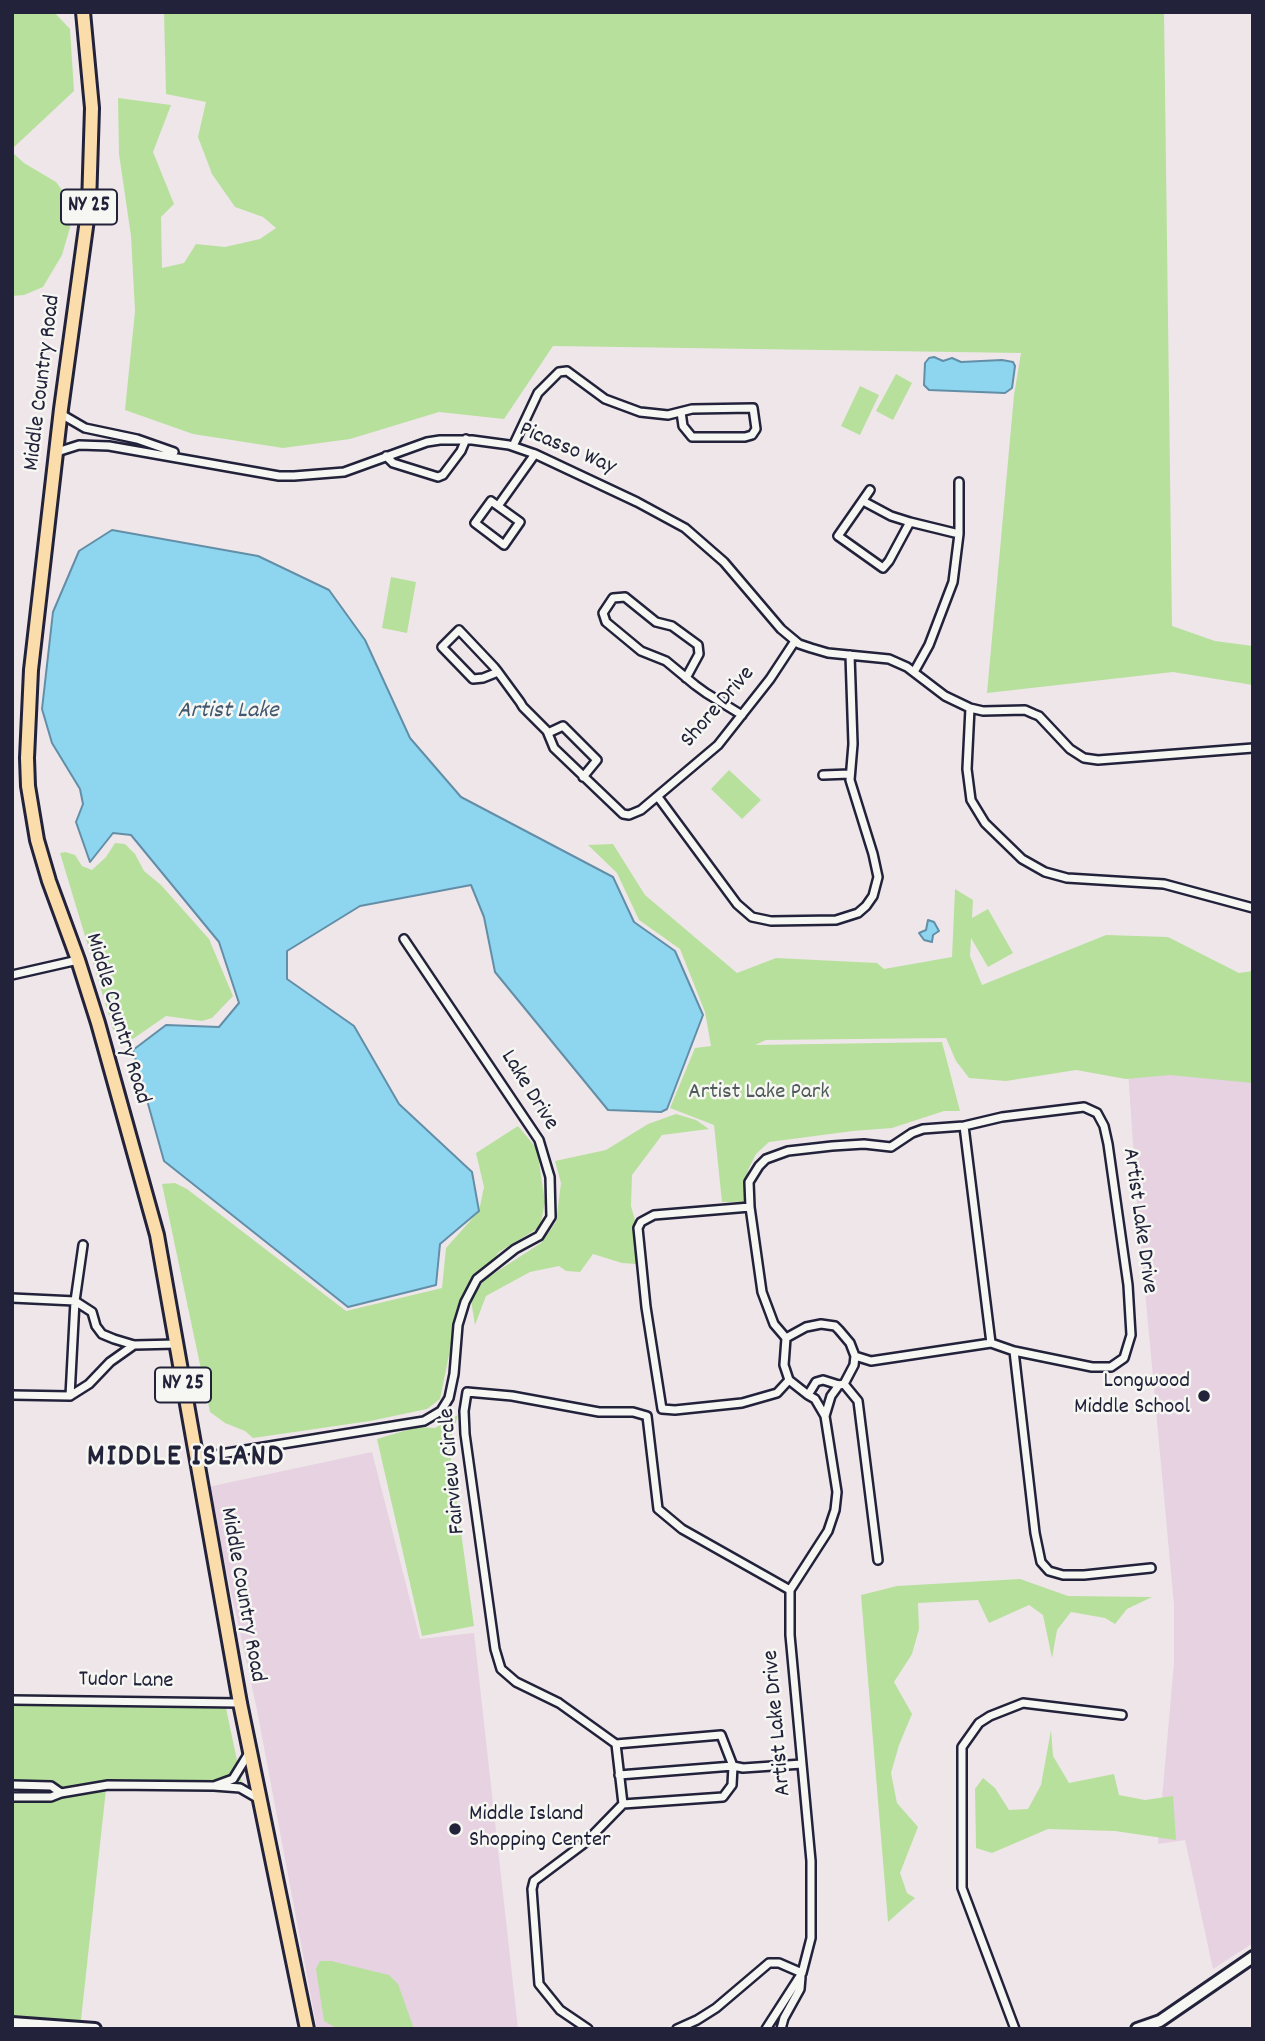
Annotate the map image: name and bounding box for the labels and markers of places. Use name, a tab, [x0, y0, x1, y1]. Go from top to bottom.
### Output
place label: Longwood Middle School	[1074, 1369, 1190, 1423]
marker: Longwood Middle School	[1196, 1388, 1212, 1404]
place label: Middle Island Shopping Center	[469, 1802, 611, 1856]
marker: Middle Island Shopping Center	[447, 1821, 463, 1837]

